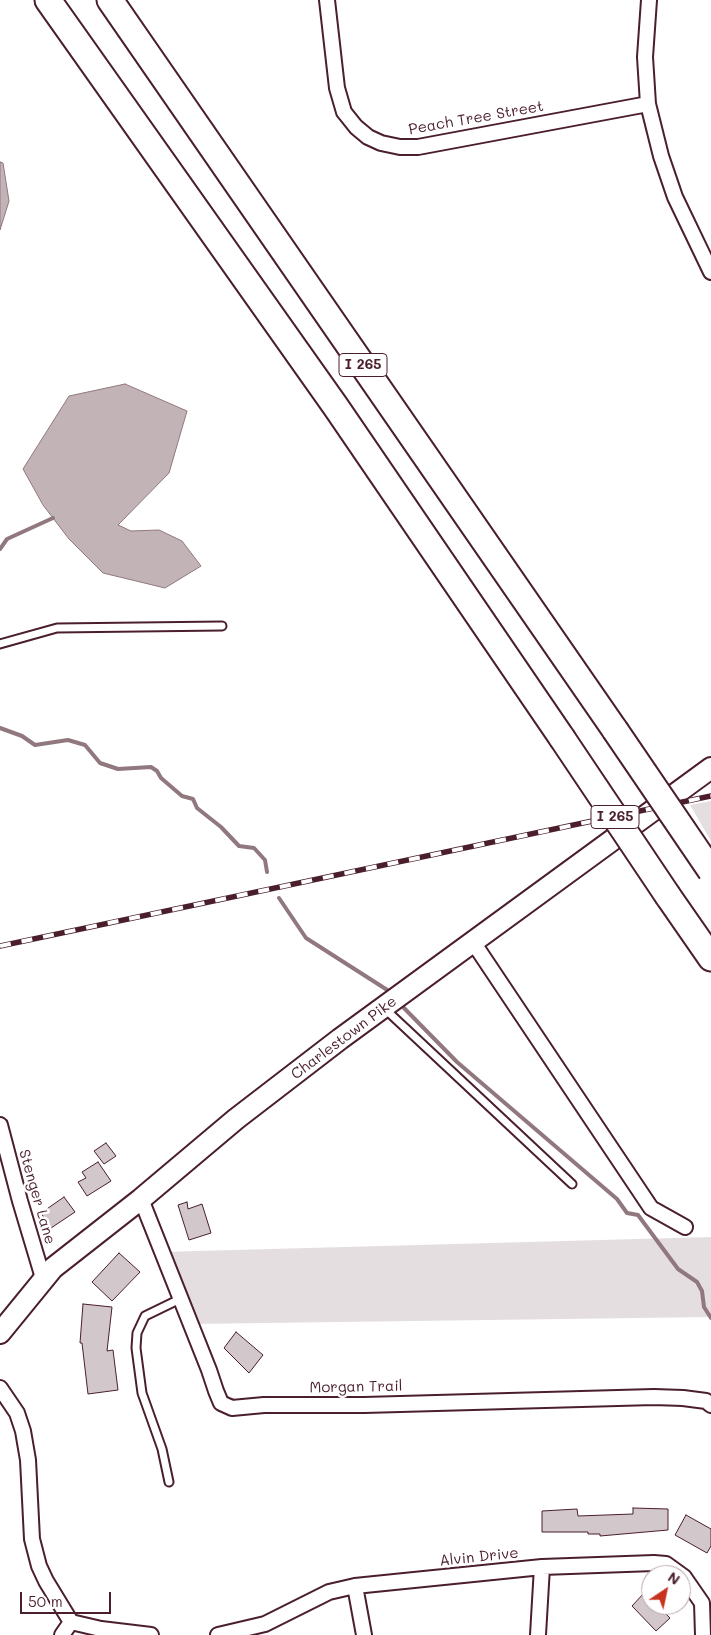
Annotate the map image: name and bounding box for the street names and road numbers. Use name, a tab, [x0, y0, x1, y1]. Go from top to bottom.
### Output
street label: Peach Tree Street	[407, 97, 545, 139]
road number: I 265	[339, 354, 387, 376]
road number: I 265	[591, 806, 639, 829]
street label: Charlestown Pike	[288, 992, 400, 1084]
street label: Stenger Lane	[15, 1148, 59, 1246]
street label: Morgan Trail	[309, 1377, 403, 1397]
street label: Alvin Drive	[439, 1544, 519, 1570]

